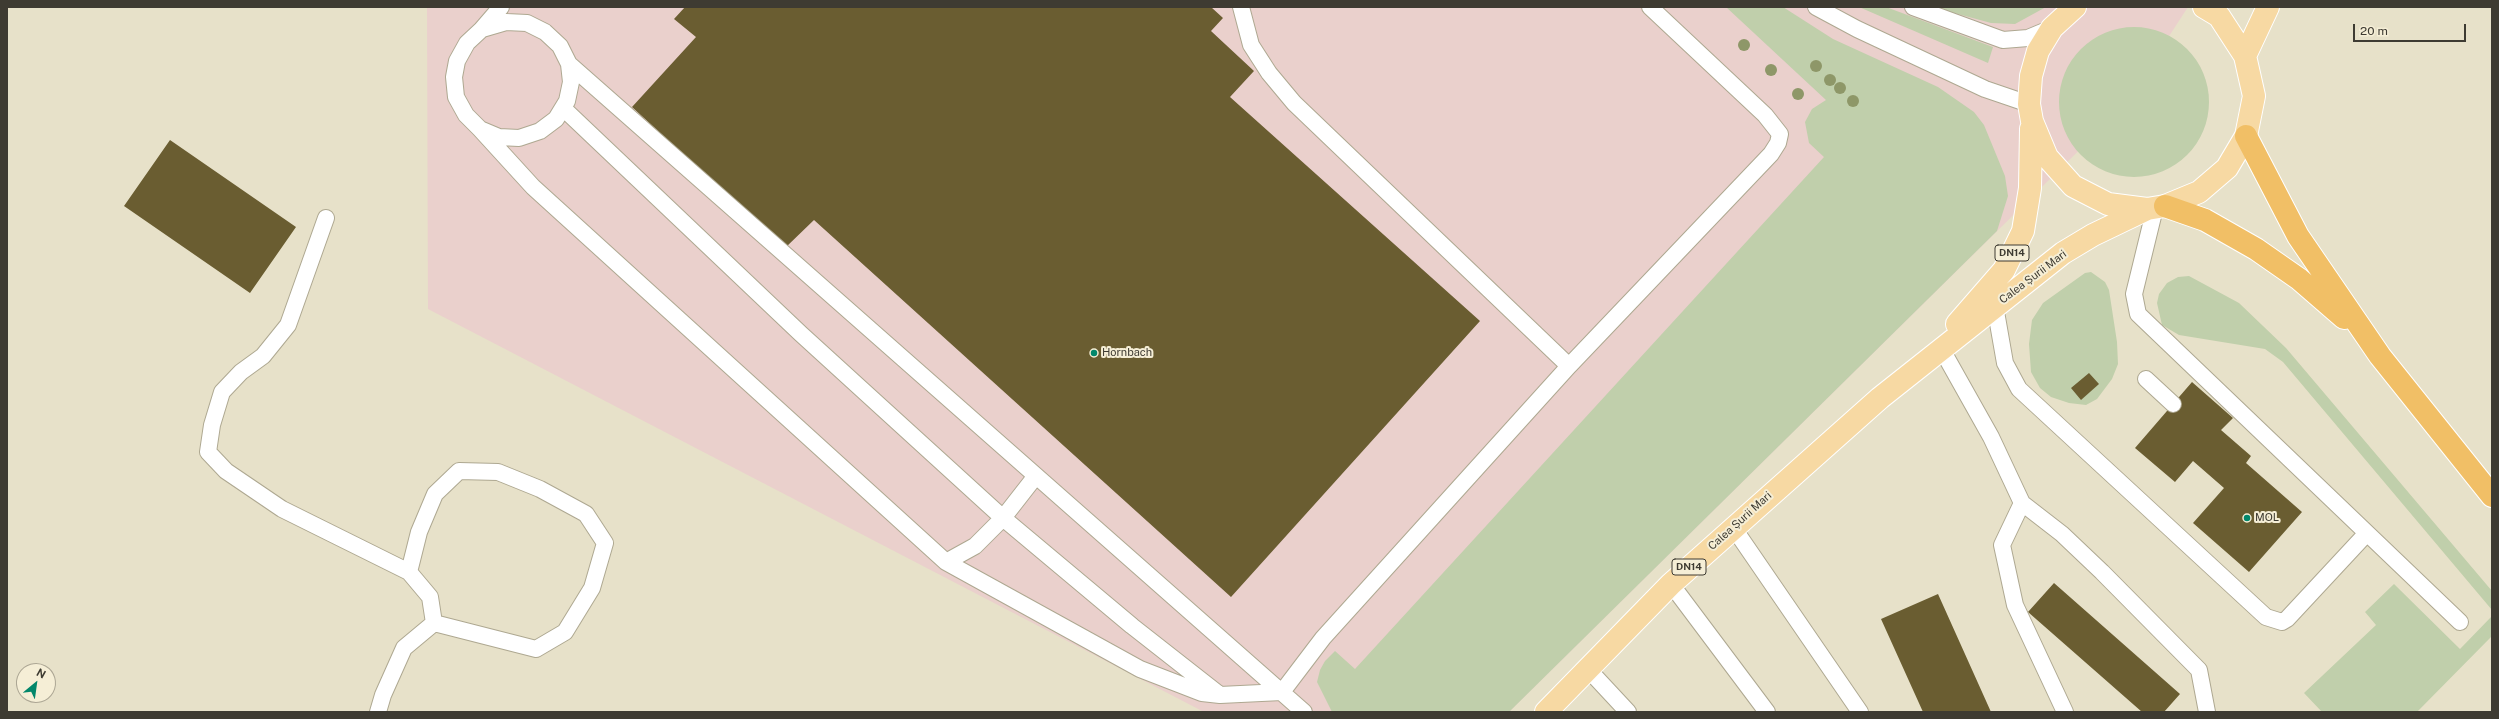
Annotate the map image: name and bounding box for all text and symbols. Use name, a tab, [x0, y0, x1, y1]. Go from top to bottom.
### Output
scale bar	[2355, 16, 2468, 42]
text: 20 m	[2360, 24, 2388, 38]
road number: DN14	[1995, 245, 2029, 261]
street label: Calea Șurii Mari	[1997, 247, 2069, 307]
place label: Hornbach	[1102, 346, 1152, 360]
marker: Hornbach	[1089, 348, 1099, 358]
street label: Calea Șurii Mari	[1706, 489, 1774, 553]
place label: MOL	[2255, 511, 2279, 525]
marker: MOL	[2242, 513, 2252, 523]
road number: DN14	[1672, 559, 1706, 575]
north arrow	[16, 663, 56, 703]
text: N	[35, 666, 48, 681]

